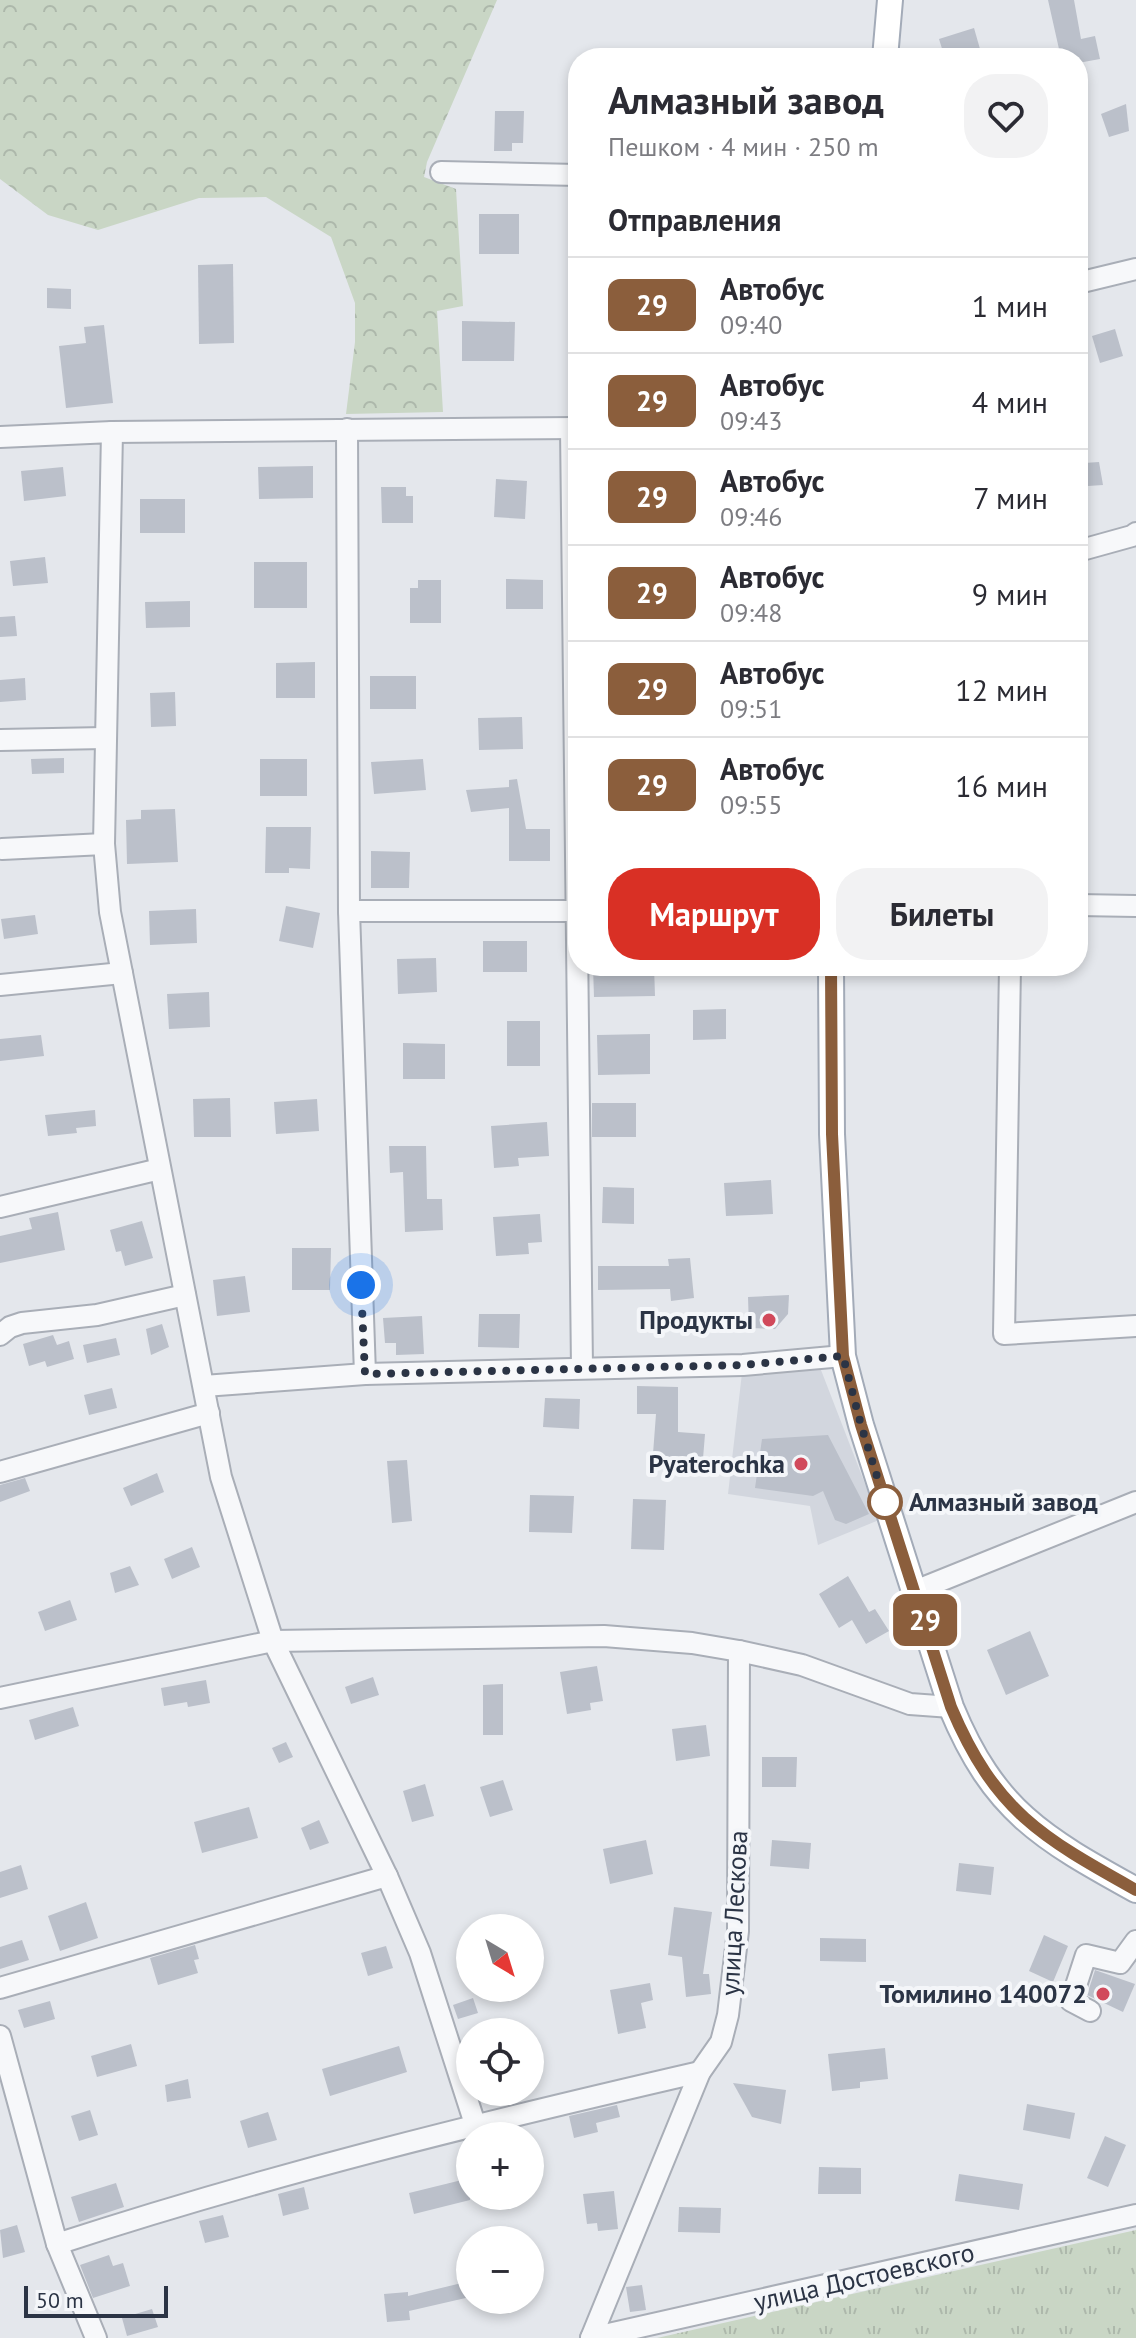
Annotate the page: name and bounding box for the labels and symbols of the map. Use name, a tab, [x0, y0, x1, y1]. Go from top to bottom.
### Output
your location	[341, 1265, 381, 1305]
place label: Продукты	[639, 1303, 753, 1336]
marker: Продукты	[760, 1311, 778, 1329]
place label: Pyaterochka	[648, 1447, 785, 1480]
marker: Pyaterochka	[792, 1455, 810, 1473]
marker: Алмазный завод	[868, 1485, 902, 1519]
place label: Алмазный завод	[909, 1485, 1098, 1518]
line badge: 29	[889, 1594, 961, 1646]
street label: улица Лескова	[713, 1829, 754, 1997]
north arrow	[456, 1914, 544, 2002]
place label: Томилино 140072	[880, 1977, 1087, 2010]
marker: Томилино 140072	[1094, 1985, 1112, 2003]
street label: улица Достоевского	[750, 2235, 977, 2318]
scale bar	[24, 2282, 168, 2318]

